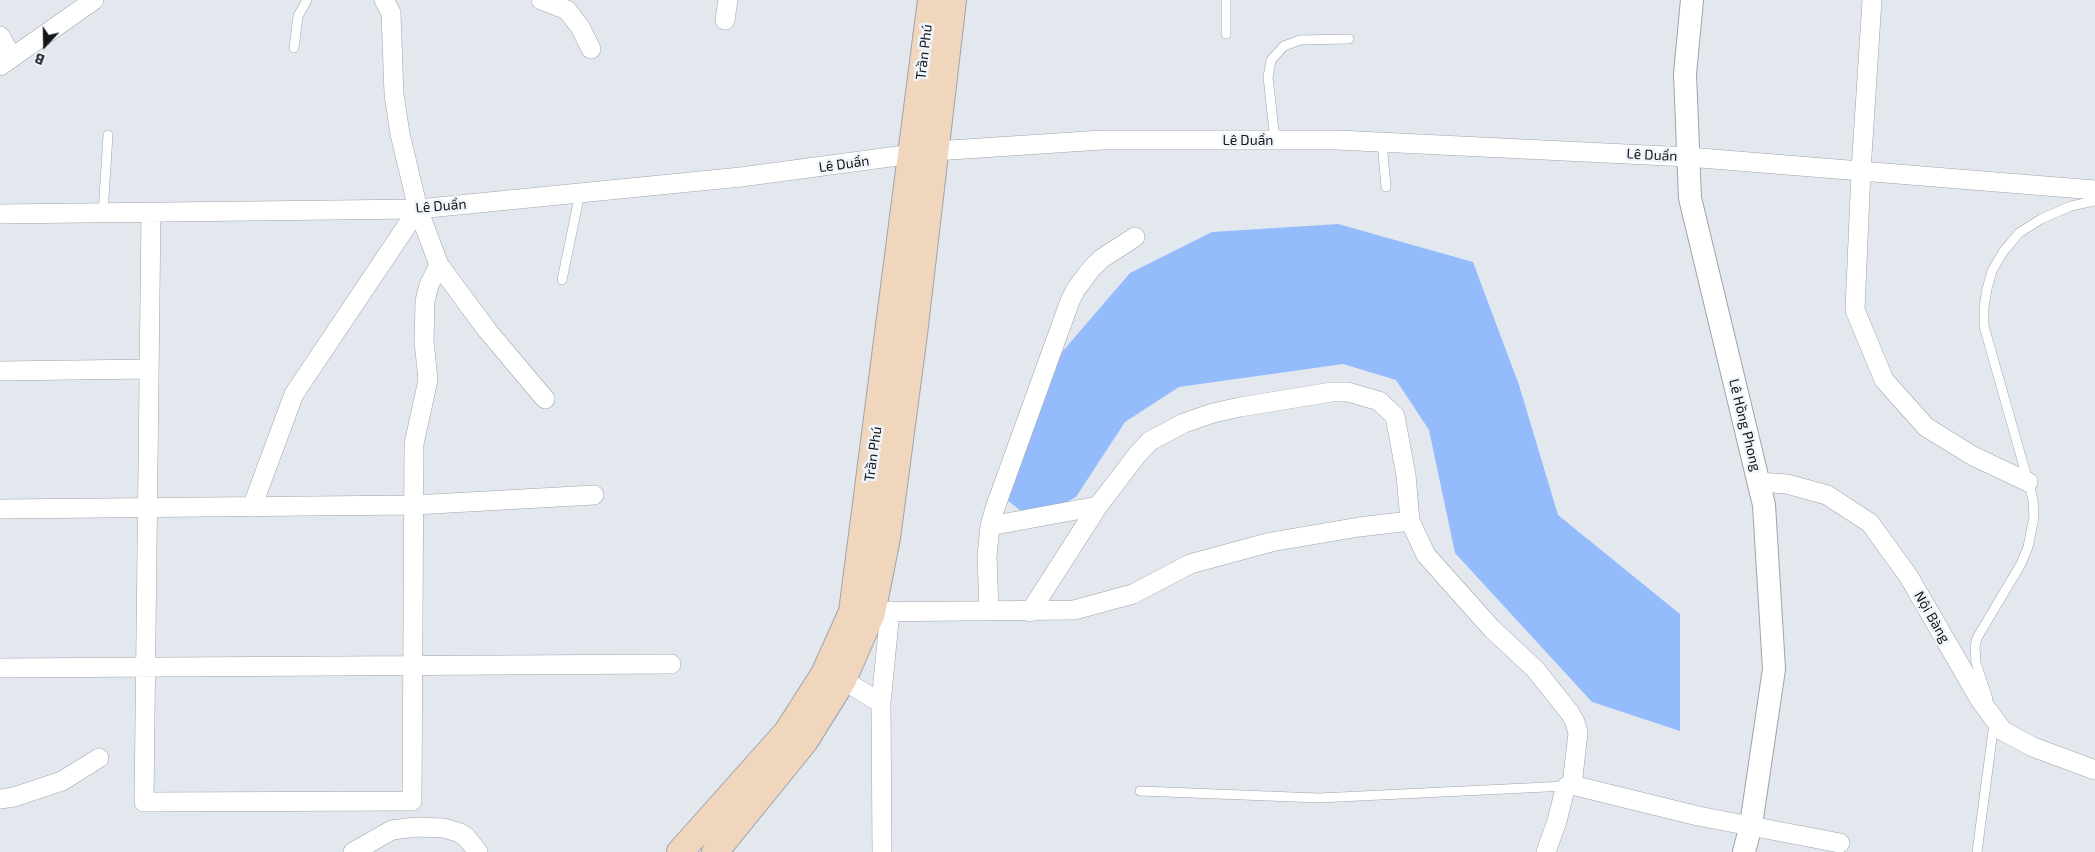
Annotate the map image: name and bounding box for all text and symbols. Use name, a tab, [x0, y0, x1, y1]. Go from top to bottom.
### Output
north arrow	[20, 20, 70, 70]
street label: Trần Phú	[912, 23, 936, 81]
text: B	[32, 50, 47, 69]
street label: Lê Duẩn	[1223, 132, 1273, 148]
street label: Lê Duẩn	[1626, 145, 1678, 165]
street label: Lê Duẩn	[818, 152, 870, 176]
street label: Lê Duẩn	[415, 195, 467, 217]
street label: Lê Hồng Phong	[1725, 377, 1765, 473]
street label: Trần Phú	[861, 425, 885, 483]
street label: Nội Bàng	[1911, 588, 1953, 646]

